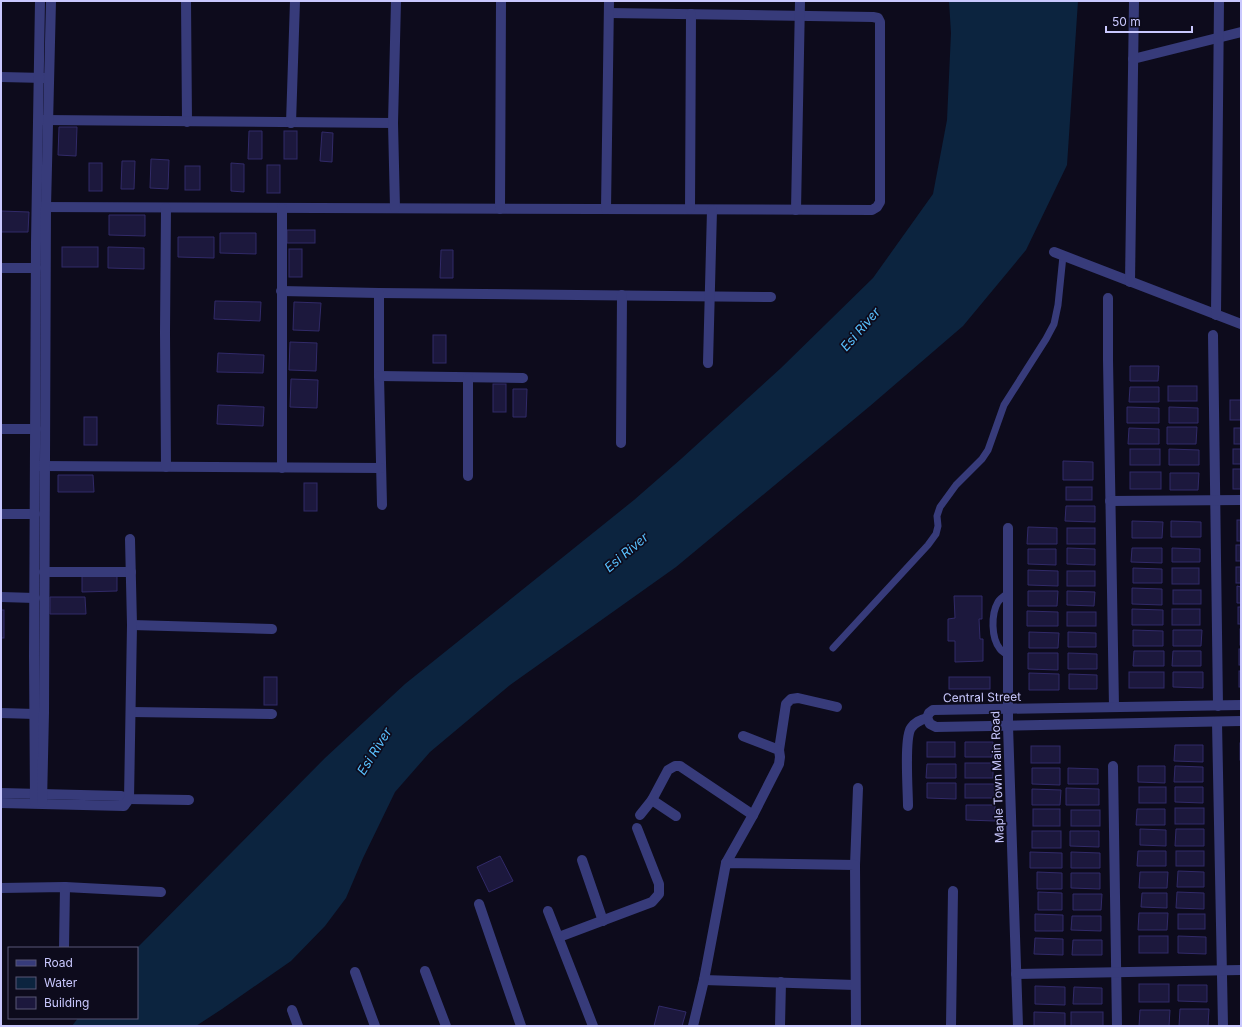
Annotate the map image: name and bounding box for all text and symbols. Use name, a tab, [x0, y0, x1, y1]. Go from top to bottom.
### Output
scale bar	[1106, 8, 1192, 34]
text: 50 m	[1112, 14, 1141, 29]
water label: Esi River	[837, 303, 884, 354]
water label: Esi River	[601, 528, 652, 575]
street label: Central Street	[943, 689, 1021, 705]
street label: Maple Town Main Road	[987, 711, 1007, 843]
water label: Esi River	[353, 724, 395, 777]
legend	[8, 947, 138, 1019]
text: Road	[44, 955, 73, 970]
text: Water	[44, 975, 78, 990]
text: Building	[44, 995, 89, 1010]

